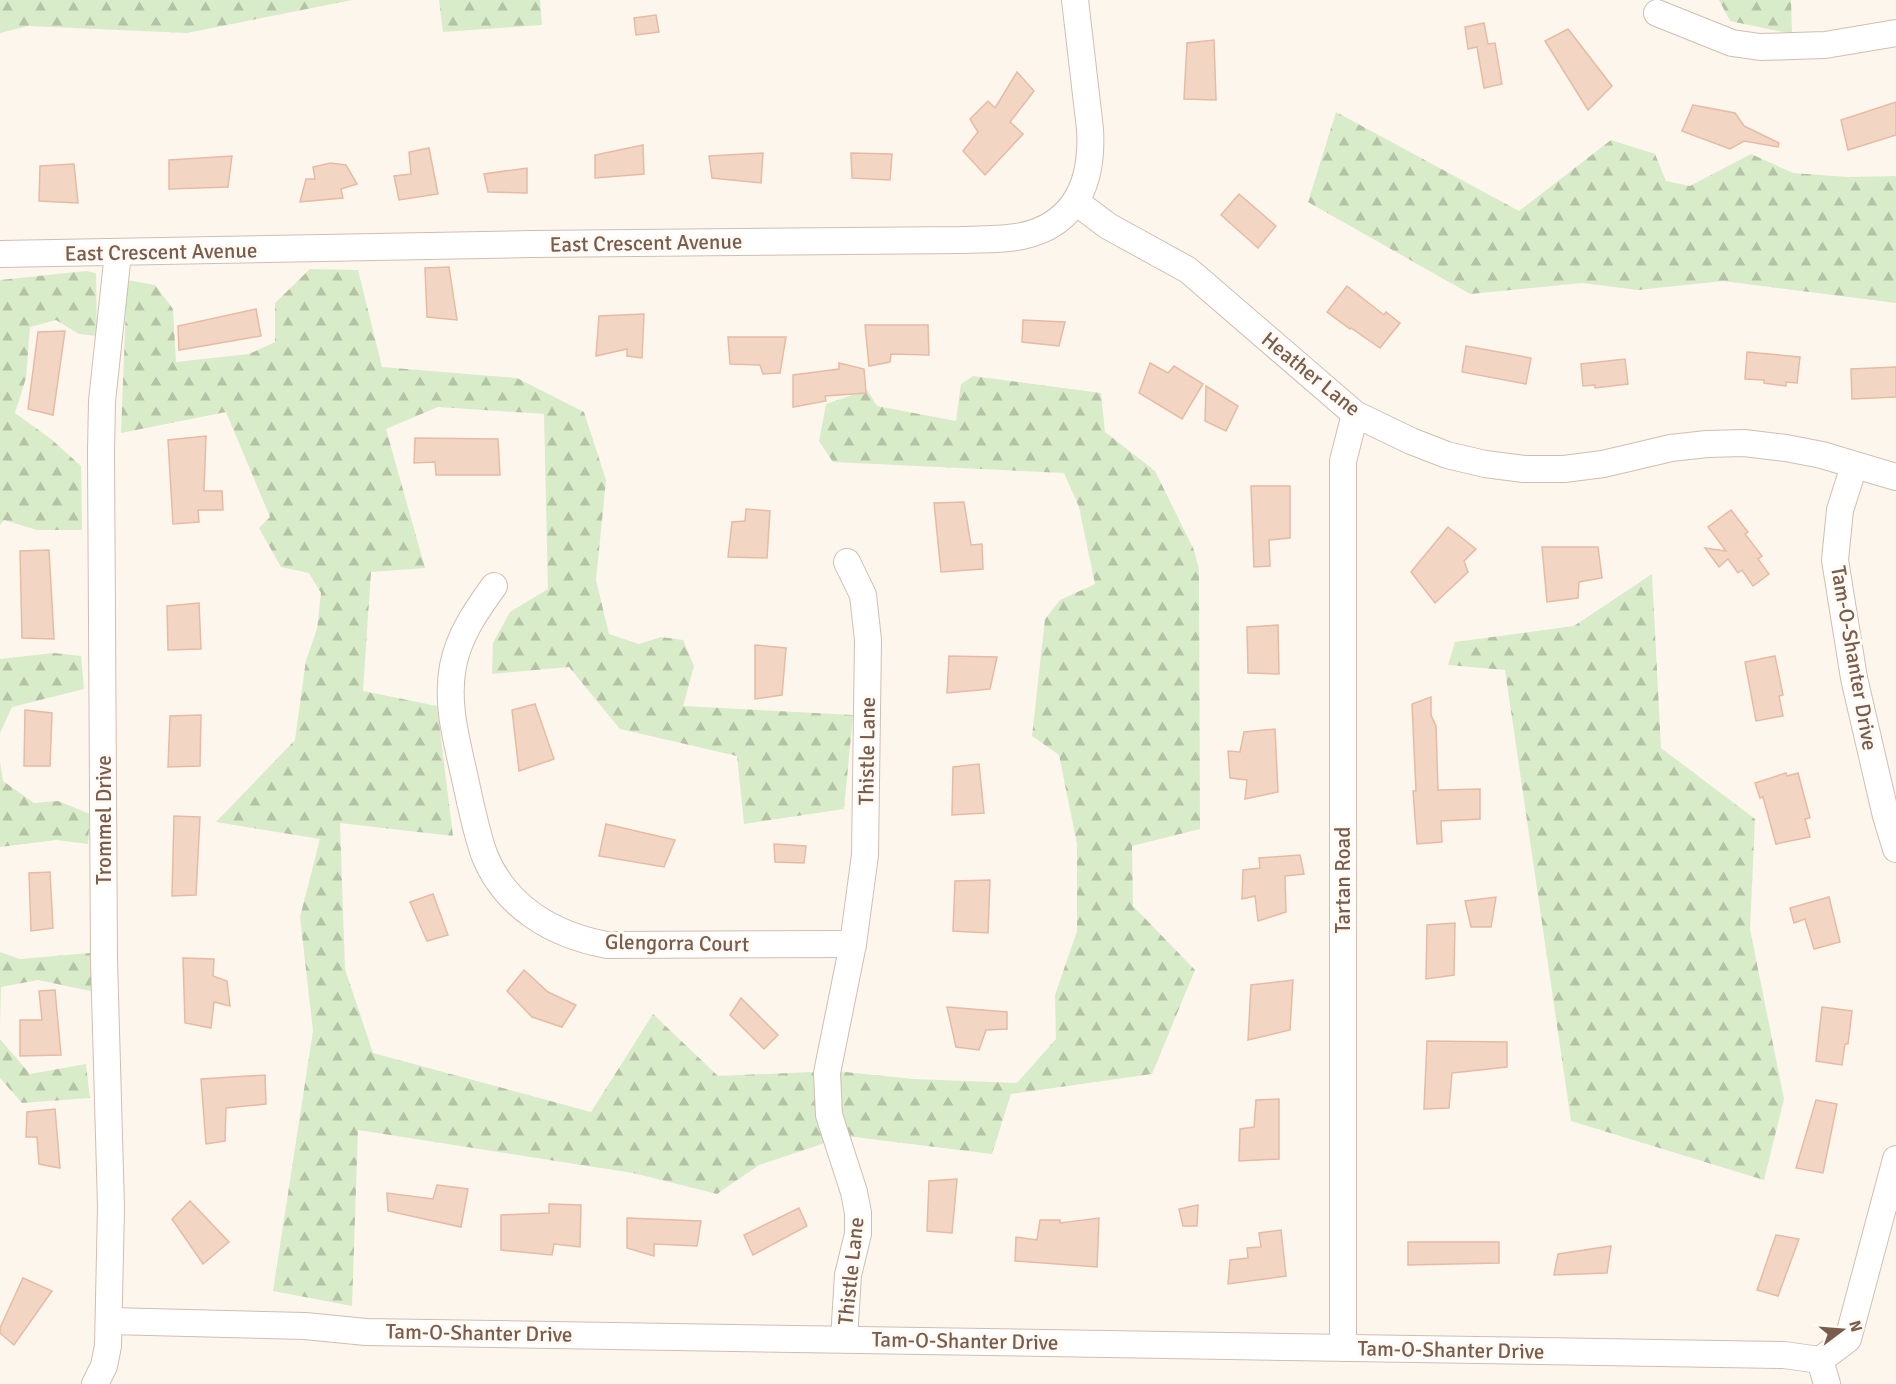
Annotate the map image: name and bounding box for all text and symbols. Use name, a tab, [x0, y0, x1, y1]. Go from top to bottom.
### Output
street label: East Crescent Avenue	[549, 228, 743, 258]
street label: East Crescent Avenue	[64, 237, 258, 267]
street label: Heather Lane	[1256, 326, 1366, 422]
street label: Tam-O-Shanter Drive	[1825, 564, 1883, 752]
street label: Thistle Lane	[853, 697, 881, 805]
street label: Trommel Drive	[91, 755, 117, 885]
street label: Tartan Road	[1330, 827, 1356, 933]
street label: Glengorra Court	[605, 929, 749, 957]
street label: Thistle Lane	[832, 1216, 870, 1326]
north arrow	[1812, 1300, 1872, 1360]
street label: Tam-O-Shanter Drive	[385, 1318, 573, 1348]
text: N	[1844, 1318, 1867, 1334]
street label: Tam-O-Shanter Drive	[871, 1326, 1059, 1356]
street label: Tam-O-Shanter Drive	[1357, 1335, 1545, 1365]

